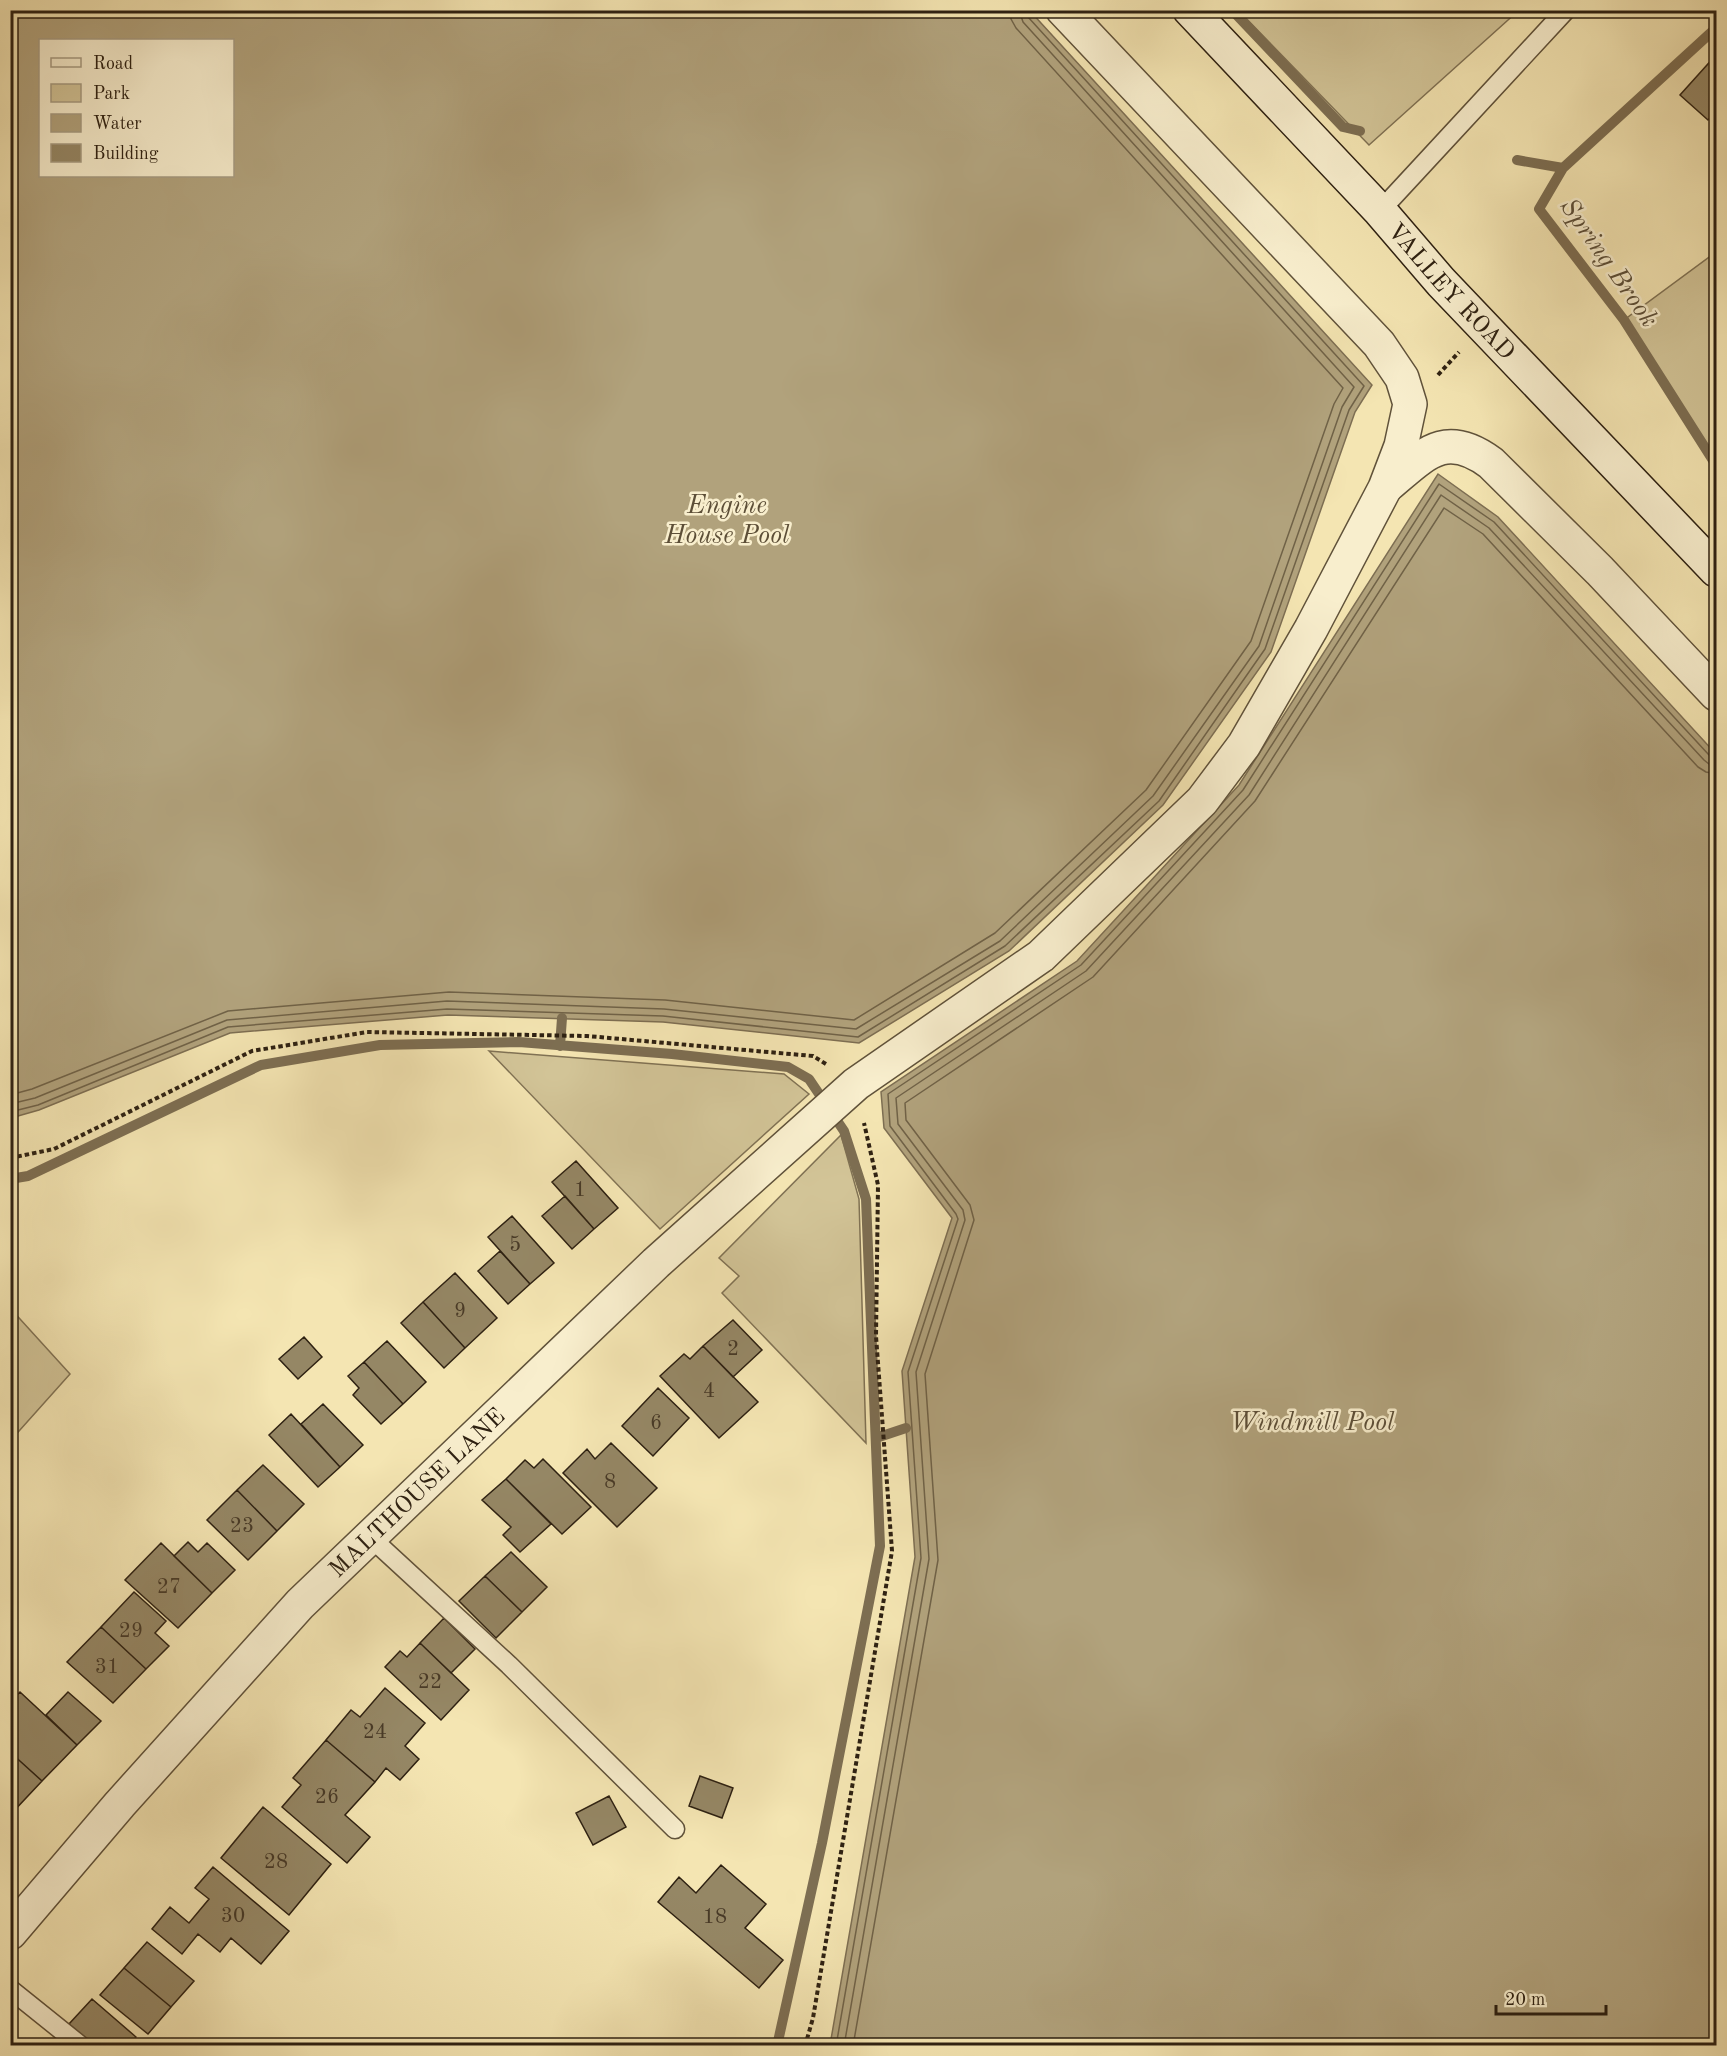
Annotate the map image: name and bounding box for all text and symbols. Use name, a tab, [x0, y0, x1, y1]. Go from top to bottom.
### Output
legend	[39, 39, 234, 177]
text: Road	[93, 55, 133, 73]
text: Park	[93, 85, 130, 103]
text: Water	[93, 115, 142, 133]
text: Building	[93, 145, 159, 163]
water label: Spring Brook	[1555, 194, 1662, 332]
street label: VALLEY ROAD	[1382, 219, 1519, 365]
water label: Engine House Pool	[663, 493, 790, 549]
house number: 1	[574, 1180, 586, 1201]
house number: 5	[509, 1235, 521, 1256]
house number: 9	[454, 1301, 466, 1322]
house number: 2	[727, 1339, 739, 1360]
house number: 4	[703, 1381, 715, 1402]
street label: MALTHOUSE LANE	[325, 1404, 510, 1583]
water label: Windmill Pool	[1229, 1410, 1395, 1436]
house number: 6	[650, 1413, 662, 1434]
house number: 8	[604, 1472, 616, 1493]
house number: 23	[230, 1516, 254, 1537]
house number: 27	[157, 1577, 181, 1598]
house number: 29	[119, 1621, 143, 1642]
house number: 31	[95, 1657, 119, 1678]
house number: 22	[418, 1672, 442, 1693]
house number: 24	[363, 1722, 387, 1743]
house number: 26	[315, 1787, 339, 1808]
house number: 28	[264, 1852, 288, 1873]
house number: 30	[221, 1906, 245, 1927]
house number: 18	[703, 1907, 727, 1928]
scale bar	[1496, 1978, 1606, 2016]
text: 20 m	[1505, 1991, 1545, 2009]

